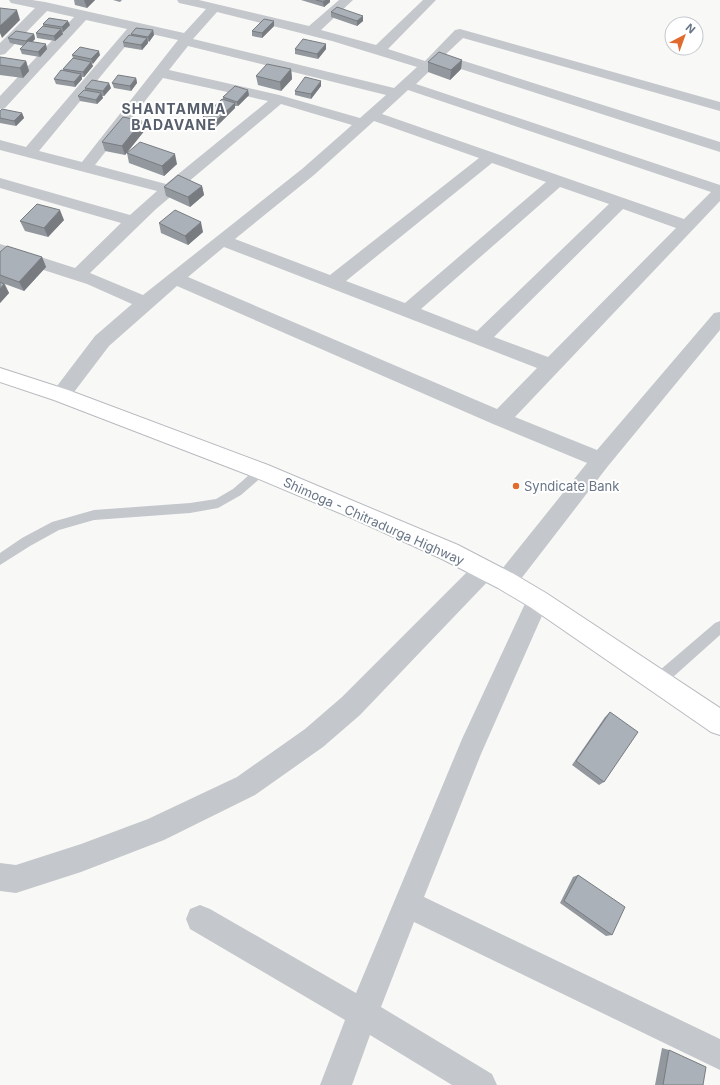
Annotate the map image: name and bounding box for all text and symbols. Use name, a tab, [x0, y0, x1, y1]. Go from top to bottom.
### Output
north arrow	[664, 16, 704, 56]
text: N	[683, 20, 698, 36]
district label: SHANTAMMA BADAVANE	[122, 100, 226, 133]
street label: Shimoga - Chitradurga Highway	[281, 474, 467, 568]
place label: Syndicate Bank	[524, 478, 619, 494]
marker: Syndicate Bank	[511, 481, 521, 491]

